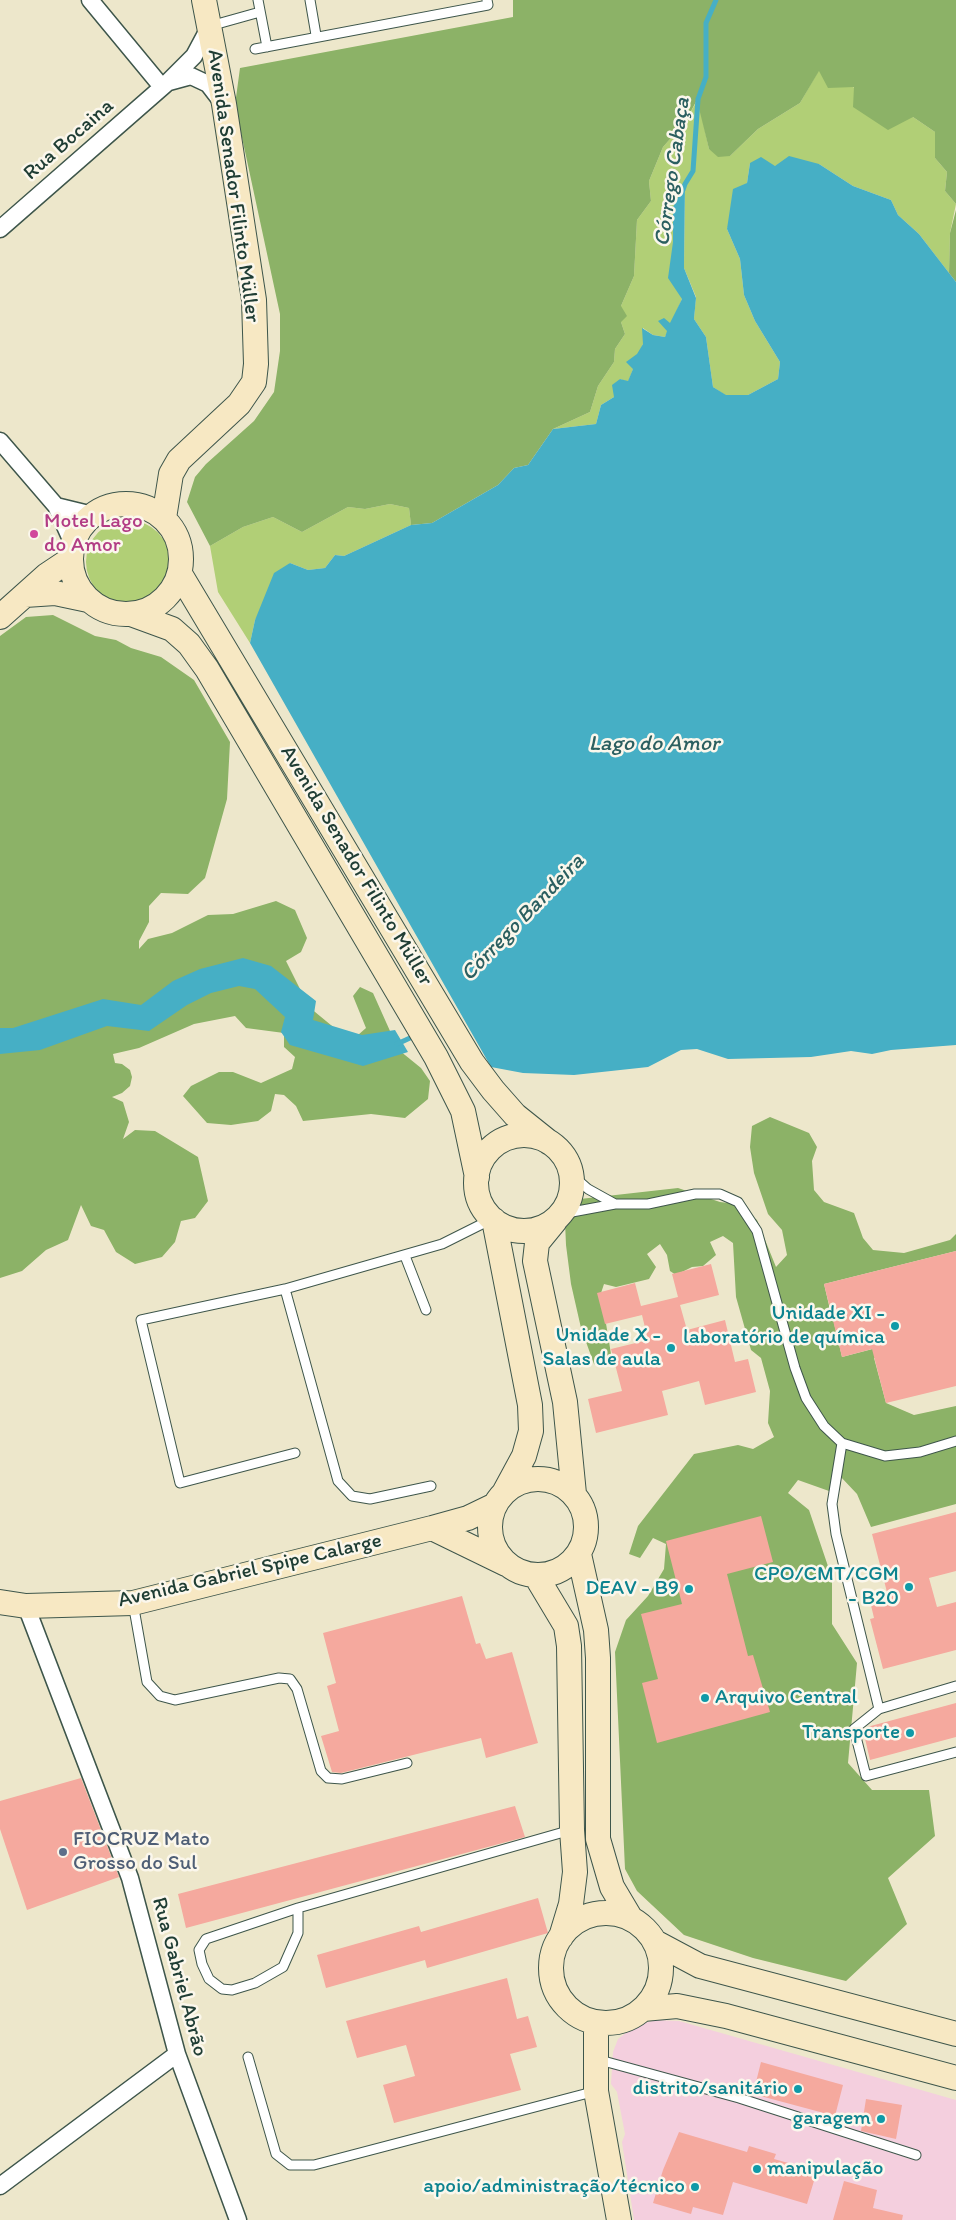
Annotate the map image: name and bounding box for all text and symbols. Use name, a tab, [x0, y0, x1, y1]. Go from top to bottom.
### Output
street label: Avenida Senador Filinto Müller	[201, 48, 265, 324]
street label: Rua Bocaina	[19, 94, 119, 186]
water label: Córrego Cabaça	[649, 96, 697, 248]
place label: Motel Lago do Amor	[44, 509, 143, 559]
marker: Motel Lago do Amor	[28, 528, 40, 540]
water label: Lago do Amor	[589, 731, 719, 757]
street label: Avenida Senador Filinto Müller	[274, 741, 438, 991]
water label: Córrego Bandeira	[456, 849, 590, 987]
place label: Unidade XI - laboratório de química	[683, 1301, 885, 1351]
marker: Unidade XI - laboratório de química	[889, 1320, 901, 1332]
place label: Unidade X - Salas de aula	[542, 1323, 661, 1373]
marker: Unidade X - Salas de aula	[665, 1342, 677, 1354]
street label: Avenida Gabriel Spipe Calarge	[116, 1528, 384, 1614]
place label: CPO/CMT/CGM - B20	[754, 1562, 899, 1612]
place label: DEAV - B9	[585, 1576, 679, 1602]
marker: CPO/CMT/CGM - B20	[903, 1581, 915, 1593]
marker: DEAV - B9	[683, 1583, 695, 1595]
place label: Arquivo Central	[715, 1685, 857, 1711]
marker: Arquivo Central	[699, 1692, 711, 1704]
place label: Transporte	[802, 1720, 900, 1746]
marker: Transporte	[904, 1727, 916, 1739]
place label: FIOCRUZ Mato Grosso do Sul	[73, 1827, 210, 1877]
marker: FIOCRUZ Mato Grosso do Sul	[57, 1846, 69, 1858]
street label: Rua Gabriel Abrão	[146, 1895, 212, 2059]
place label: distrito/sanitário	[633, 2076, 788, 2102]
marker: distrito/sanitário	[792, 2083, 804, 2095]
place label: garagem	[792, 2106, 871, 2132]
marker: garagem	[875, 2113, 887, 2125]
place label: manipulação	[767, 2156, 883, 2182]
marker: manipulação	[751, 2163, 763, 2175]
place label: apoio/administração/técnico	[423, 2174, 685, 2200]
marker: apoio/administração/técnico	[689, 2181, 701, 2193]

